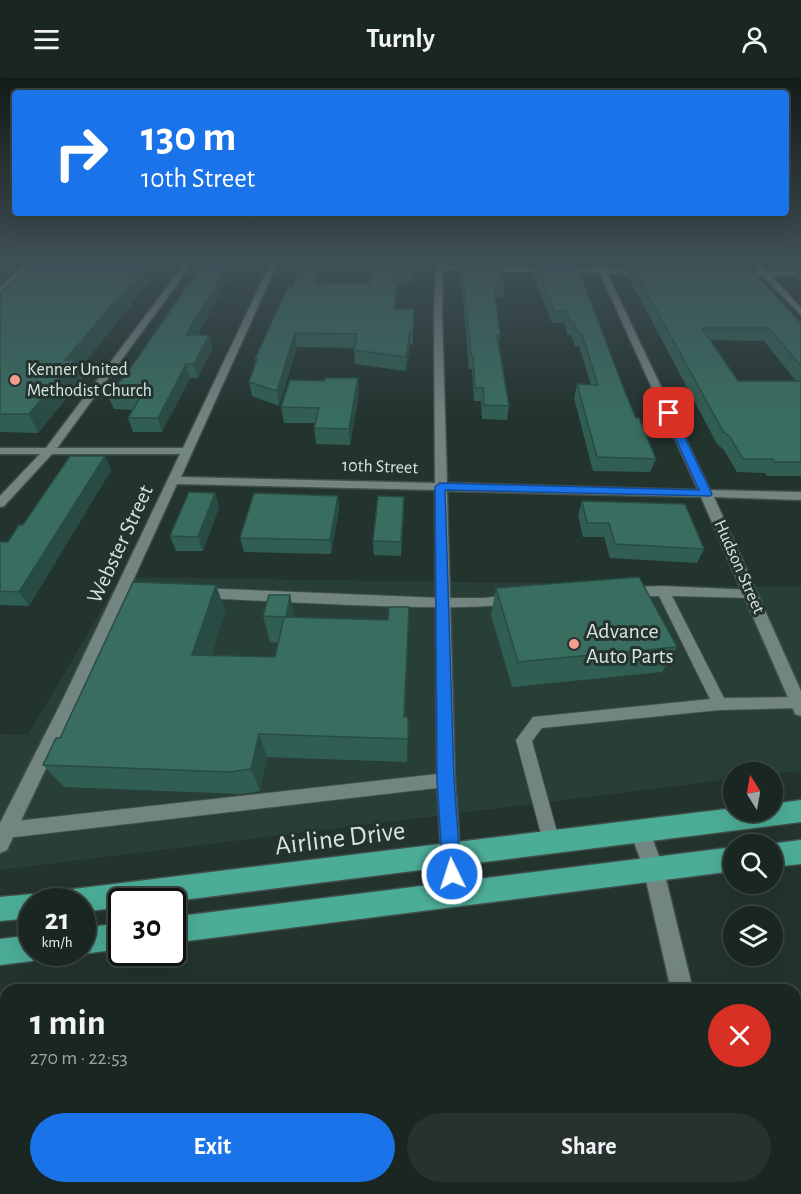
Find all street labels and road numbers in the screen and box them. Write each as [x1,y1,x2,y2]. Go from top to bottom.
street label: 10th Street [342,457,419,477]
street label: Webster Street [83,482,157,606]
street label: Hudson Street [710,517,768,617]
street label: Airline Drive [273,817,407,859]

